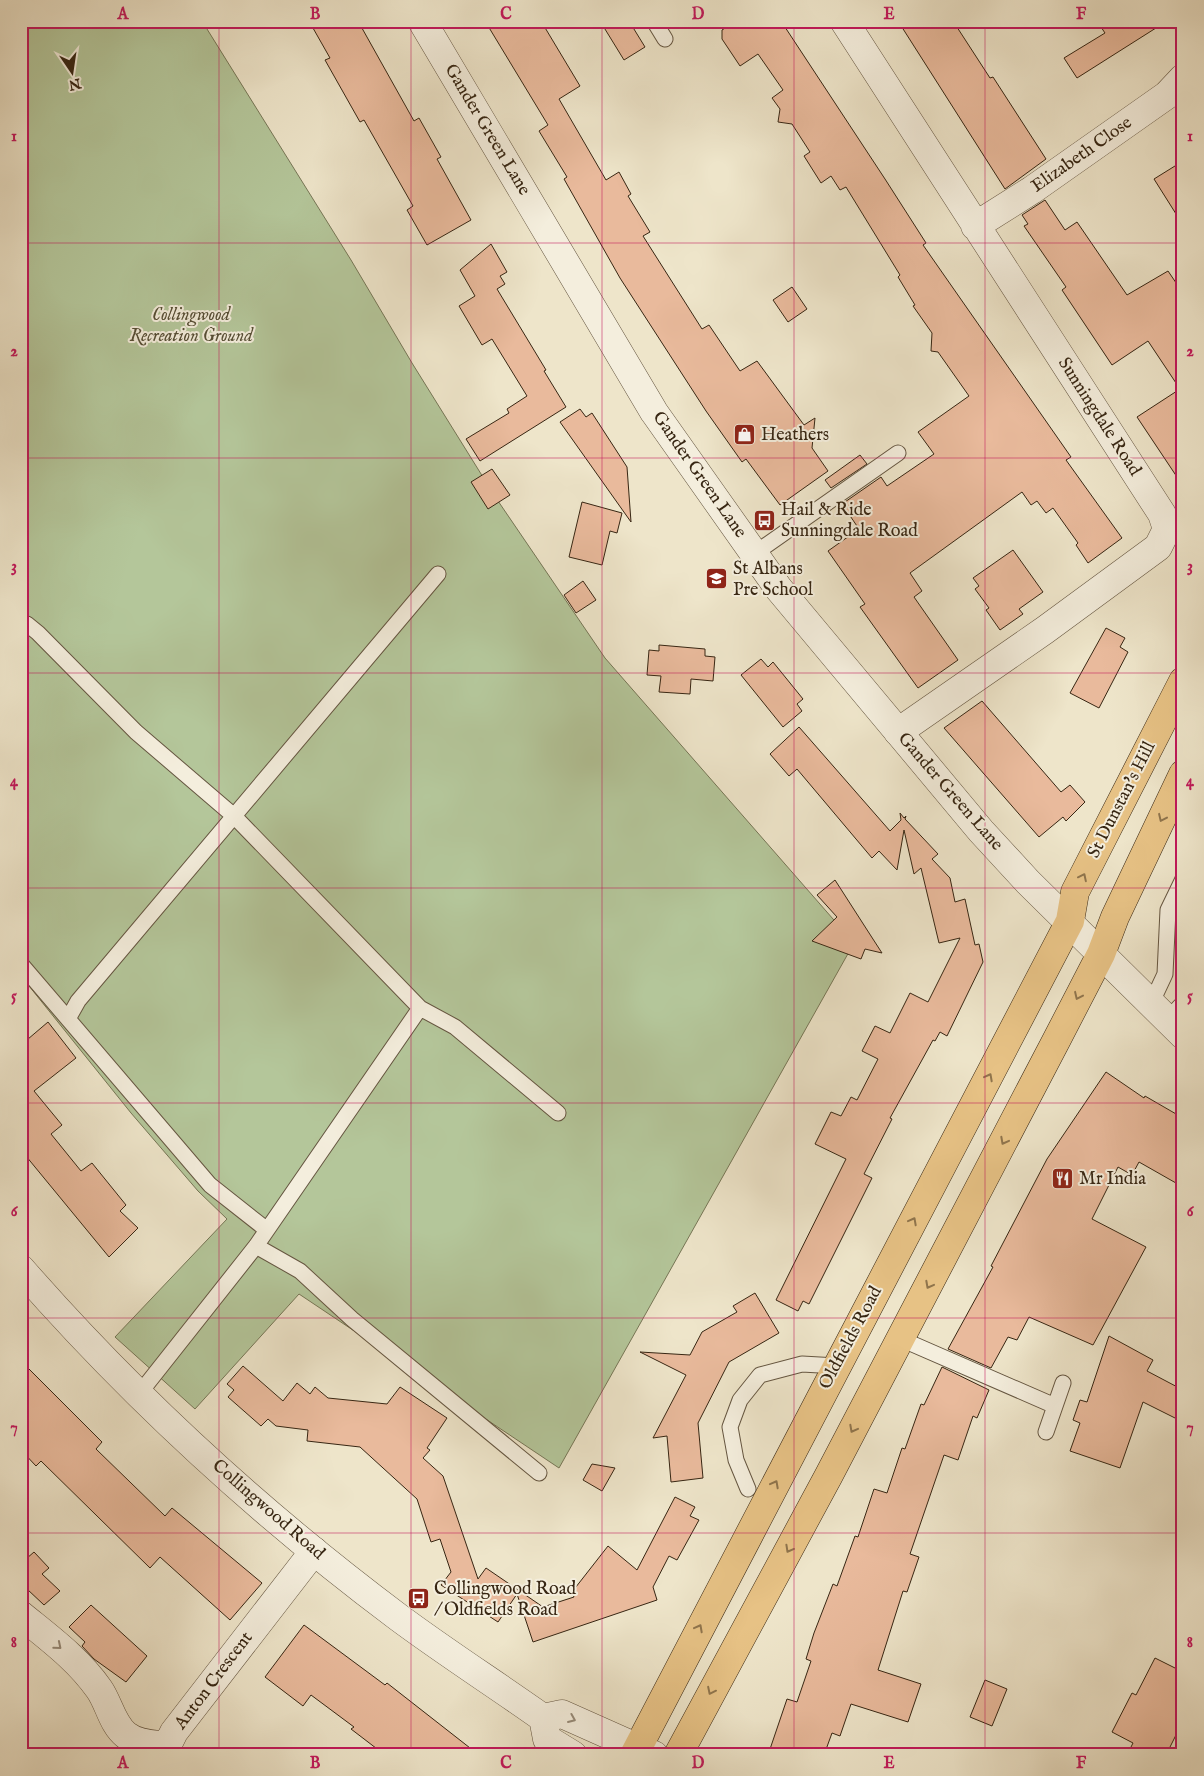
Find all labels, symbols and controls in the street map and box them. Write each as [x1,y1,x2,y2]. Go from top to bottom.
text: A [117,5,130,25]
text: B [310,5,321,25]
text: C [500,5,512,25]
text: D [692,5,705,25]
text: E [883,5,895,25]
text: F [1076,5,1087,25]
north arrow [48,48,98,98]
street label: Gander Green Lane [439,60,535,200]
text: N [67,73,84,94]
street label: Elizabeth Close [1027,112,1137,198]
text: 1 [11,127,17,147]
text: 1 [1187,127,1193,147]
park label: Collingwood Recreation Ground [129,304,254,348]
text: 2 [10,342,18,362]
text: 2 [1186,342,1194,362]
street label: Sunningdale Road [1052,353,1146,481]
street label: Gander Green Lane [647,407,751,543]
shop icon: Heathers [733,423,757,447]
place label: Heathers [761,424,829,447]
place label: Hail & Ride Sunningdale Road [781,499,918,543]
bus stop icon: Hail & Ride Sunningdale Road [753,508,777,532]
text: 3 [11,557,17,577]
text: 3 [1187,557,1193,577]
place label: St Albans Pre School [733,558,813,602]
school or university icon: St Albans Pre School [705,567,729,591]
street label: Gander Green Lane [892,728,1008,856]
street label: St Dunstan's Hill [1083,738,1161,862]
text: 4 [10,772,19,792]
text: 4 [1186,772,1195,792]
one-way arrow [1158,813,1168,822]
one-way arrow [1077,873,1087,882]
text: 5 [11,987,17,1007]
text: 5 [1187,987,1193,1007]
one-way arrow [1073,991,1084,1000]
one-way arrow [983,1074,993,1083]
one-way arrow [1000,1136,1010,1145]
restaurant icon: Mr India [1051,1167,1075,1191]
place label: Mr India [1079,1168,1146,1191]
text: 6 [11,1202,19,1222]
text: 6 [1187,1202,1195,1222]
one-way arrow [907,1217,917,1226]
one-way arrow [925,1280,935,1289]
street label: Oldfields Road [814,1282,888,1394]
text: 7 [10,1418,18,1438]
text: 7 [1186,1418,1194,1438]
one-way arrow [849,1424,859,1433]
street label: Collingwood Road [207,1455,329,1566]
one-way arrow [769,1480,779,1489]
one-way arrow [785,1543,795,1552]
place label: Collingwood Road / Oldfields Road [434,1578,577,1622]
bus stop icon: Collingwood Road / Oldfields Road [406,1587,430,1611]
one-way arrow [693,1624,703,1633]
street label: Anton Crescent [169,1627,258,1735]
text: 8 [11,1633,17,1653]
text: 8 [1187,1633,1193,1653]
one-way arrow [53,1641,62,1650]
one-way arrow [707,1686,717,1695]
one-way arrow [567,1712,576,1723]
text: A [117,1754,130,1774]
text: B [310,1754,321,1774]
text: C [500,1754,512,1774]
text: D [692,1754,705,1774]
text: E [883,1754,895,1774]
text: F [1076,1754,1087,1774]

